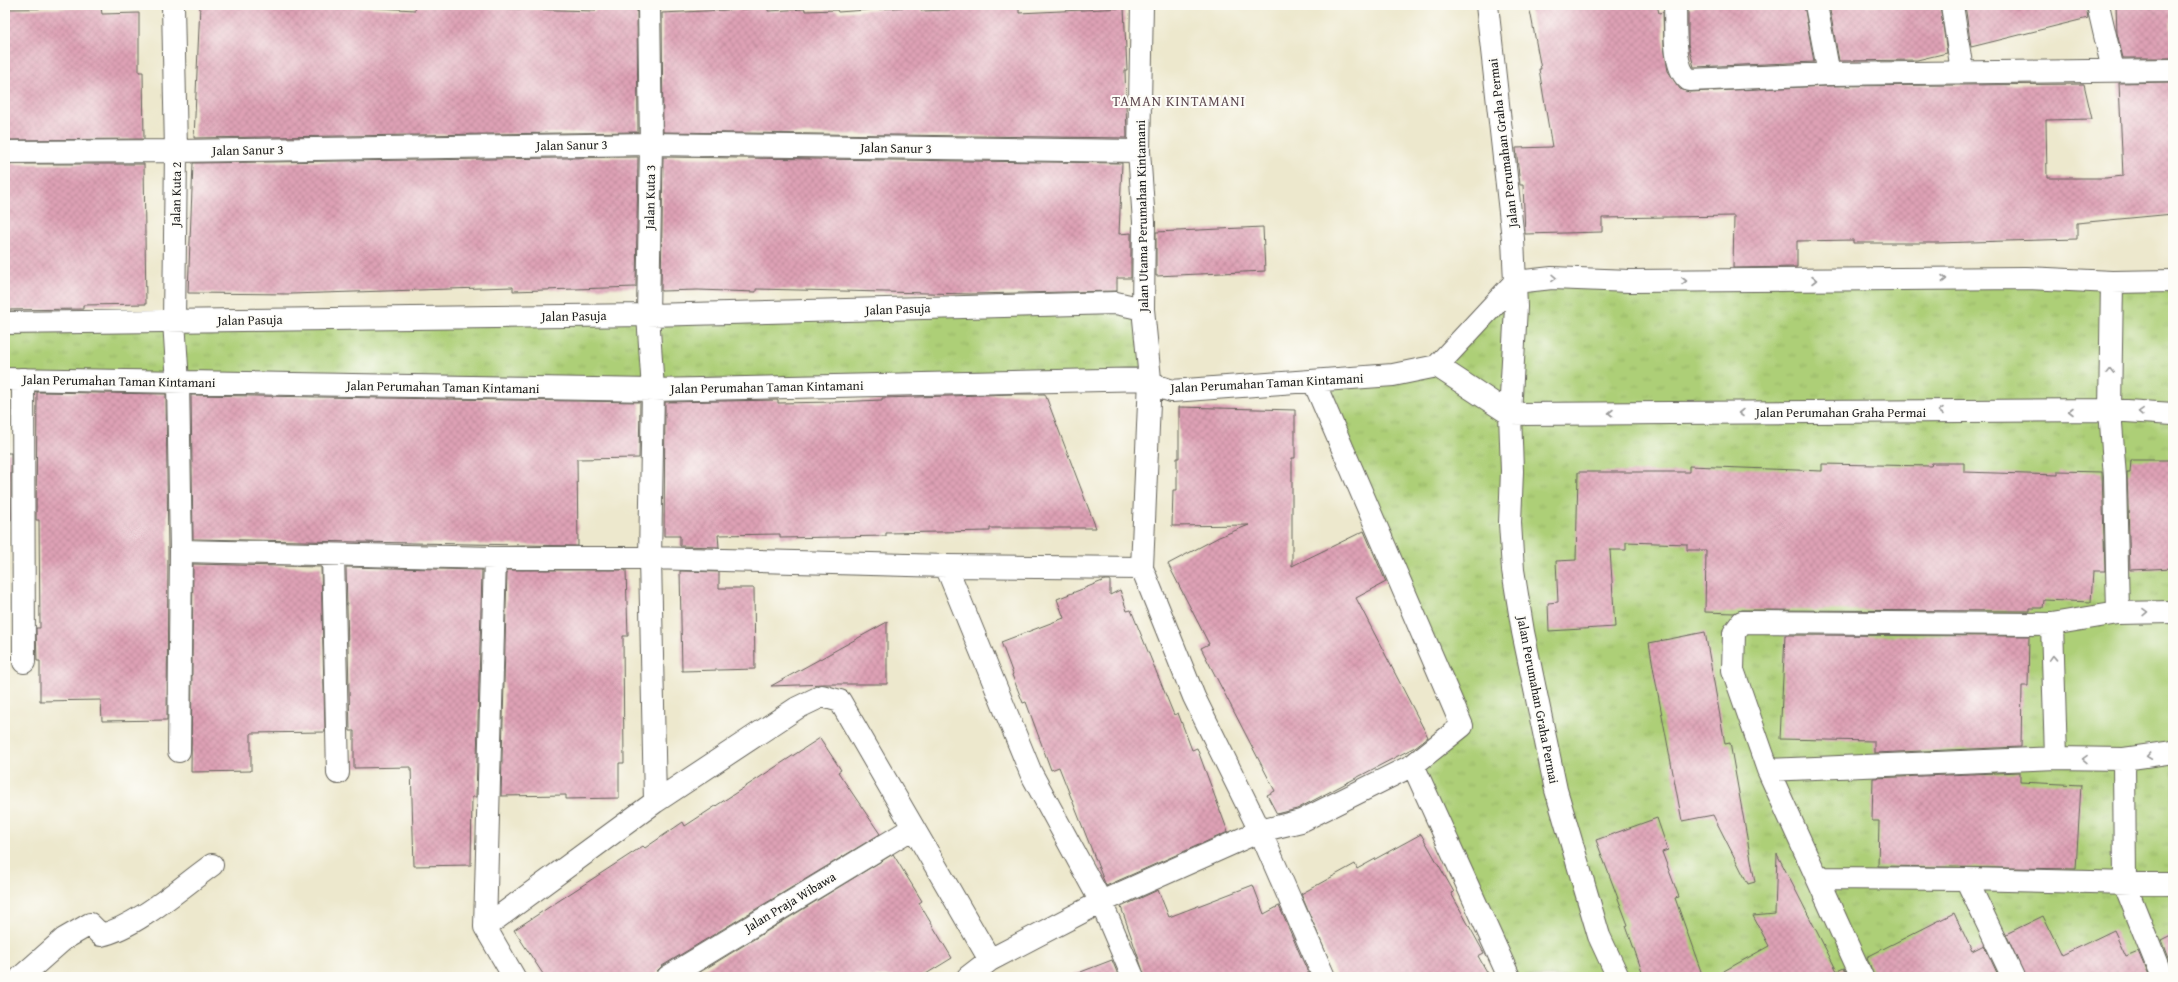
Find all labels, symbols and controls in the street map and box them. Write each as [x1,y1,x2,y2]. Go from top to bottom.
street label: Jalan Perumahan Graha Permai [1483,57,1523,231]
district label: TAMAN KINTAMANI [1112,91,1246,111]
street label: Jalan Utama Perumahan Kintamani [1131,119,1153,314]
street label: Jalan Sanur 3 [534,135,608,155]
street label: Jalan Sanur 3 [858,138,932,158]
street label: Jalan Sanur 3 [210,140,284,160]
street label: Jalan Kuta 2 [166,161,186,229]
street label: Jalan Kuta 3 [640,164,660,232]
one-way arrow [1551,274,1557,282]
one-way arrow [1941,275,1947,283]
one-way arrow [1811,276,1817,284]
one-way arrow [1681,277,1687,285]
street label: Jalan Pasuja [863,298,932,320]
street label: Jalan Pasuja [539,306,608,326]
street label: Jalan Pasuja [215,310,284,330]
street label: Jalan Perumahan Taman Kintamani [1168,368,1364,398]
one-way arrow [2106,368,2115,374]
street label: Jalan Perumahan Taman Kintamani [20,370,216,392]
street label: Jalan Perumahan Taman Kintamani [344,376,540,398]
street label: Jalan Perumahan Taman Kintamani [668,376,864,398]
street label: Jalan Perumahan Graha Permai [1754,403,1926,422]
one-way arrow [2068,406,2074,415]
one-way arrow [1938,407,1944,415]
one-way arrow [2138,408,2144,416]
one-way arrow [1608,409,1614,418]
one-way arrow [1738,409,1744,417]
one-way arrow [2142,608,2148,617]
street label: Jalan Perumahan Graha Permai [1512,613,1564,786]
one-way arrow [2048,655,2057,661]
one-way arrow [2146,751,2152,760]
one-way arrow [2082,755,2088,763]
street label: Jalan Praja Wibawa [739,867,840,938]

